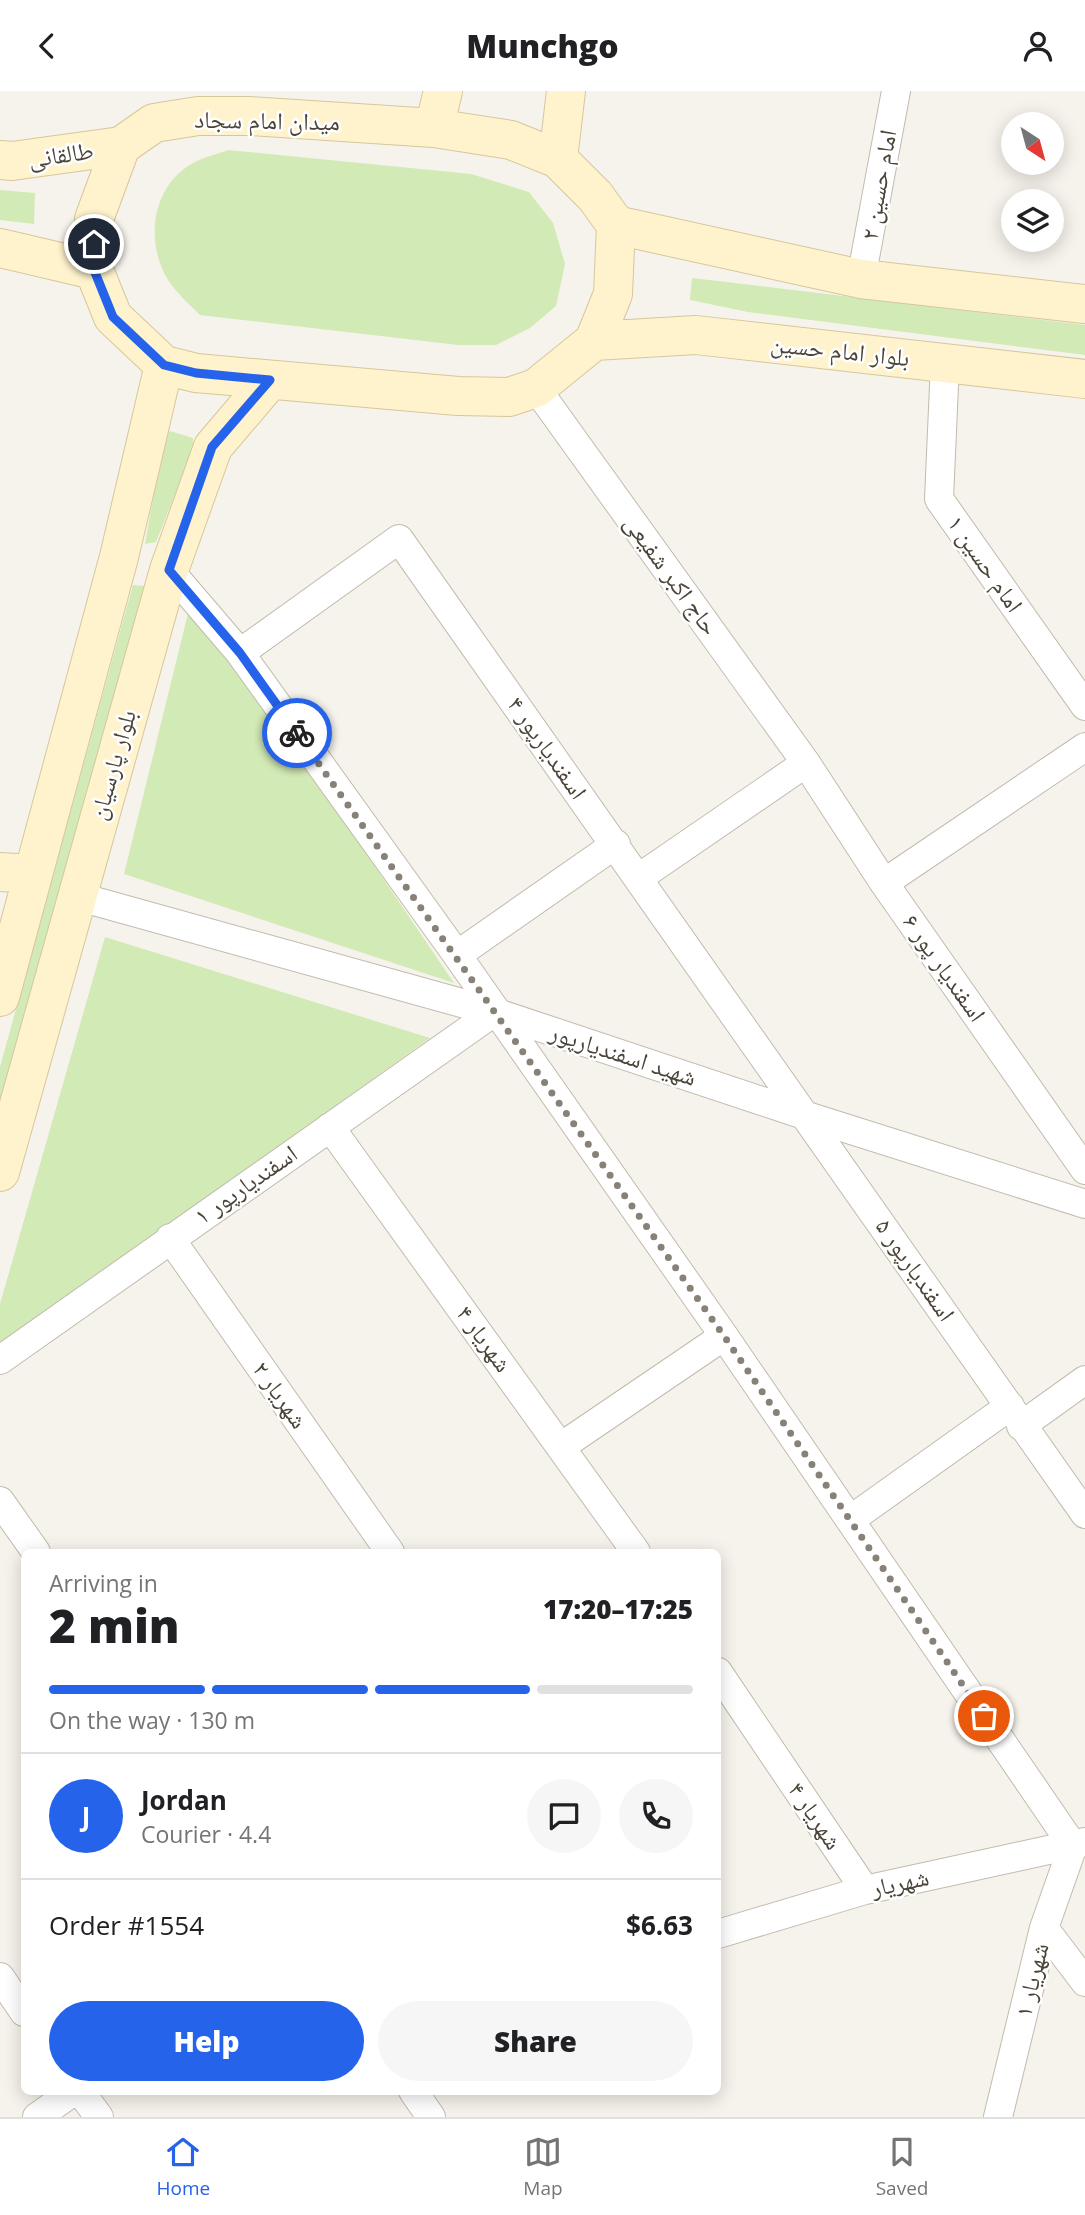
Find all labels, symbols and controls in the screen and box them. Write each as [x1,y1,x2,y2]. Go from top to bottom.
text: Munchgo [466,24,619,67]
icon: back [28,27,66,65]
icon: person [1019,27,1057,65]
street label: میدان امام سجاد [194,102,340,138]
north arrow [1001,112,1064,175]
map controls [1001,112,1064,252]
street label: امام حسین ۲ [852,127,904,243]
street label: طالقانی [26,133,95,174]
button: layers [1001,189,1064,252]
pin [64,214,124,274]
icon: home [75,225,113,263]
street label: بلوار امام حسین [769,326,911,374]
street label: حاج اکبر شفیعی [617,507,727,641]
street label: امام حسین ۱ [940,508,1032,619]
street label: اسفندیارپور ۴ [501,689,596,805]
courier [262,698,332,768]
street label: بلوار پارسیان [80,706,143,823]
icon: bike [278,714,316,752]
street label: اسفندیار پور ۶ [896,907,995,1028]
street label: شهید اسفندیارپور [545,1014,701,1093]
street label: اسفندیارپور ۱ [187,1136,303,1231]
street label: اسفندیارپور ۵ [869,1211,964,1327]
street label: شهریار ۴ [450,1298,521,1378]
street label: شهریار ۲ [246,1354,316,1434]
text: Arriving in [49,1567,158,1599]
text: 17:20–17:25 [543,1591,693,1627]
text: 2 min [49,1594,180,1656]
pin [954,1686,1014,1746]
icon: bag [965,1697,1003,1735]
text: On the way · 130 m [49,1704,255,1736]
street label: شهریار ۴ [782,1775,851,1856]
button: chat [527,1779,601,1853]
button: phone [619,1779,693,1853]
text: Jordan [141,1782,227,1818]
text: J [82,1798,90,1834]
text: Courier · 4.4 [141,1818,271,1850]
street label: شهریار [867,1859,932,1904]
text: Order #1554 [49,1907,204,1943]
text: $6.63 [626,1907,693,1943]
street label: شهریار ۱ [1005,1939,1056,2020]
button: Help [49,2001,364,2081]
button: Share [378,2001,693,2081]
tab: Home [157,2133,210,2201]
tab: Map [523,2133,563,2201]
tab: Saved [876,2133,928,2201]

